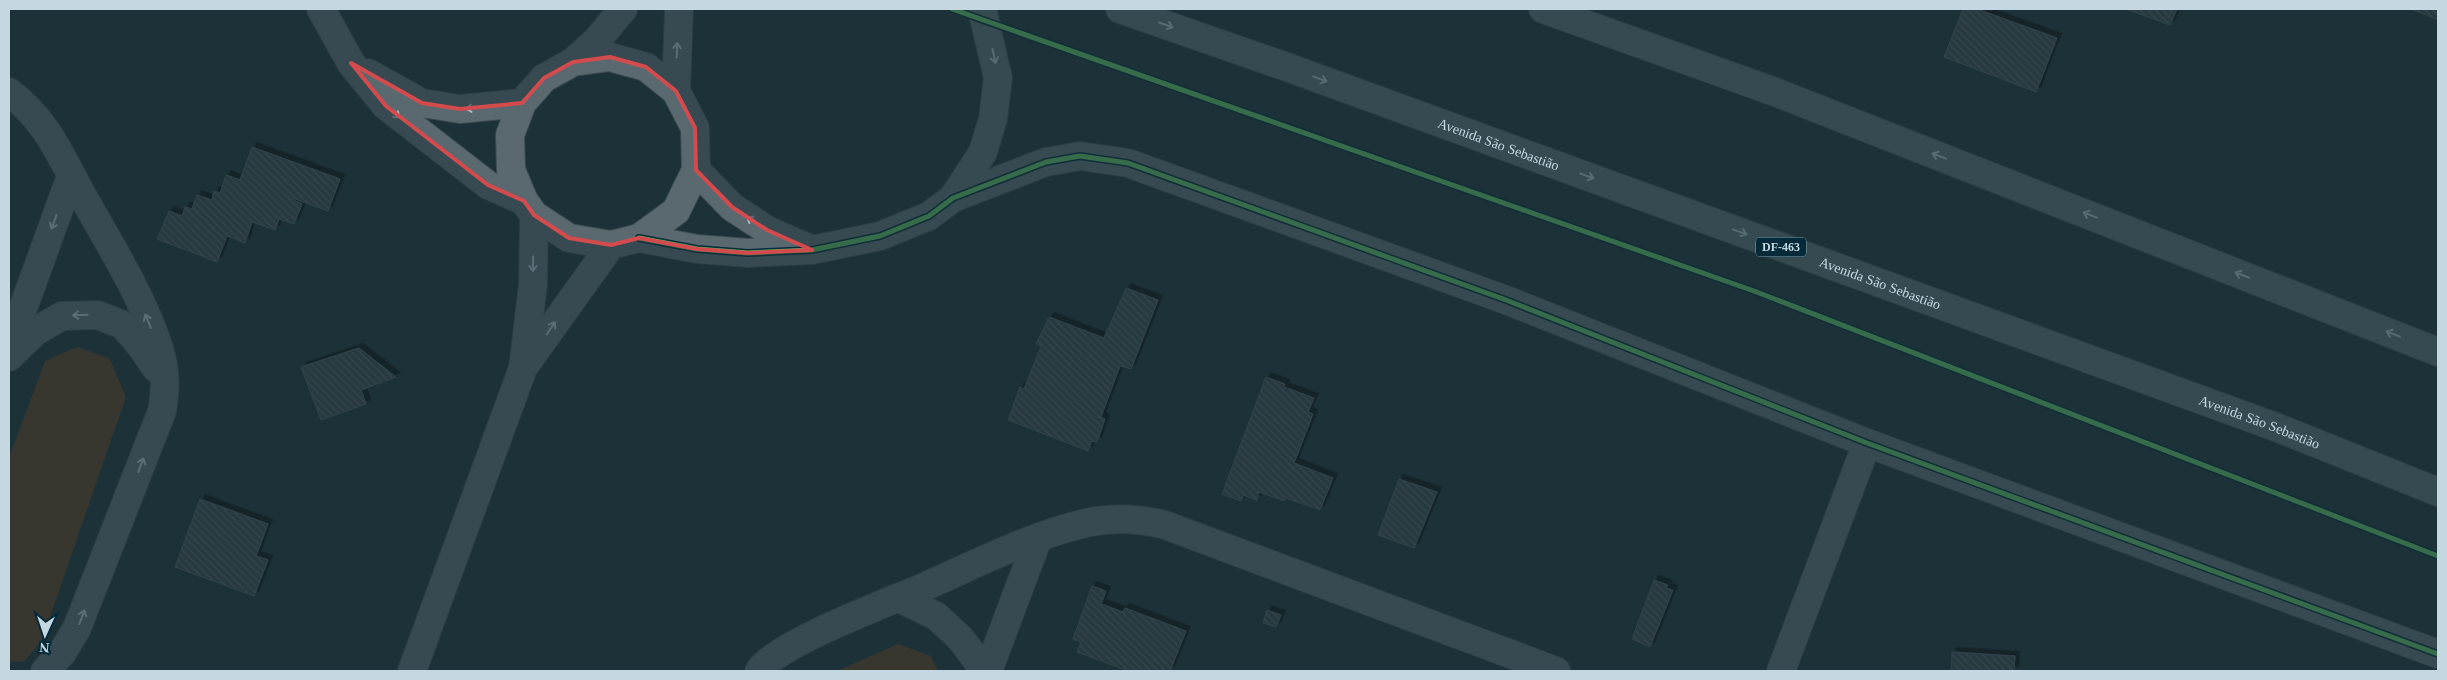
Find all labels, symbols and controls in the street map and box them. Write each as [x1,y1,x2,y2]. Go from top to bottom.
one-way arrow [1158,21,1174,30]
one-way arrow [672,42,682,58]
one-way arrow [990,48,999,64]
one-way arrow [1311,75,1327,84]
one-way arrow [466,103,482,113]
one-way arrow [387,108,400,119]
street label: Avenida São Sebastião [1436,116,1561,174]
one-way arrow [1932,151,1947,160]
one-way arrow [1579,172,1595,181]
one-way arrow [2083,210,2098,220]
one-way arrow [49,213,58,229]
one-way arrow [746,216,760,226]
one-way arrow [1732,228,1747,237]
road number: DF-463 [1756,238,1806,256]
street label: Avenida São Sebastião [1817,254,1943,312]
one-way arrow [529,256,538,272]
one-way arrow [2234,269,2249,278]
one-way arrow [72,311,88,320]
one-way arrow [143,314,152,329]
one-way arrow [546,321,556,335]
one-way arrow [2386,329,2401,338]
street label: Avenida São Sebastião [2197,393,2322,452]
one-way arrow [137,458,146,474]
north arrow [20,610,70,660]
one-way arrow [78,610,87,625]
text: N [39,640,50,655]

